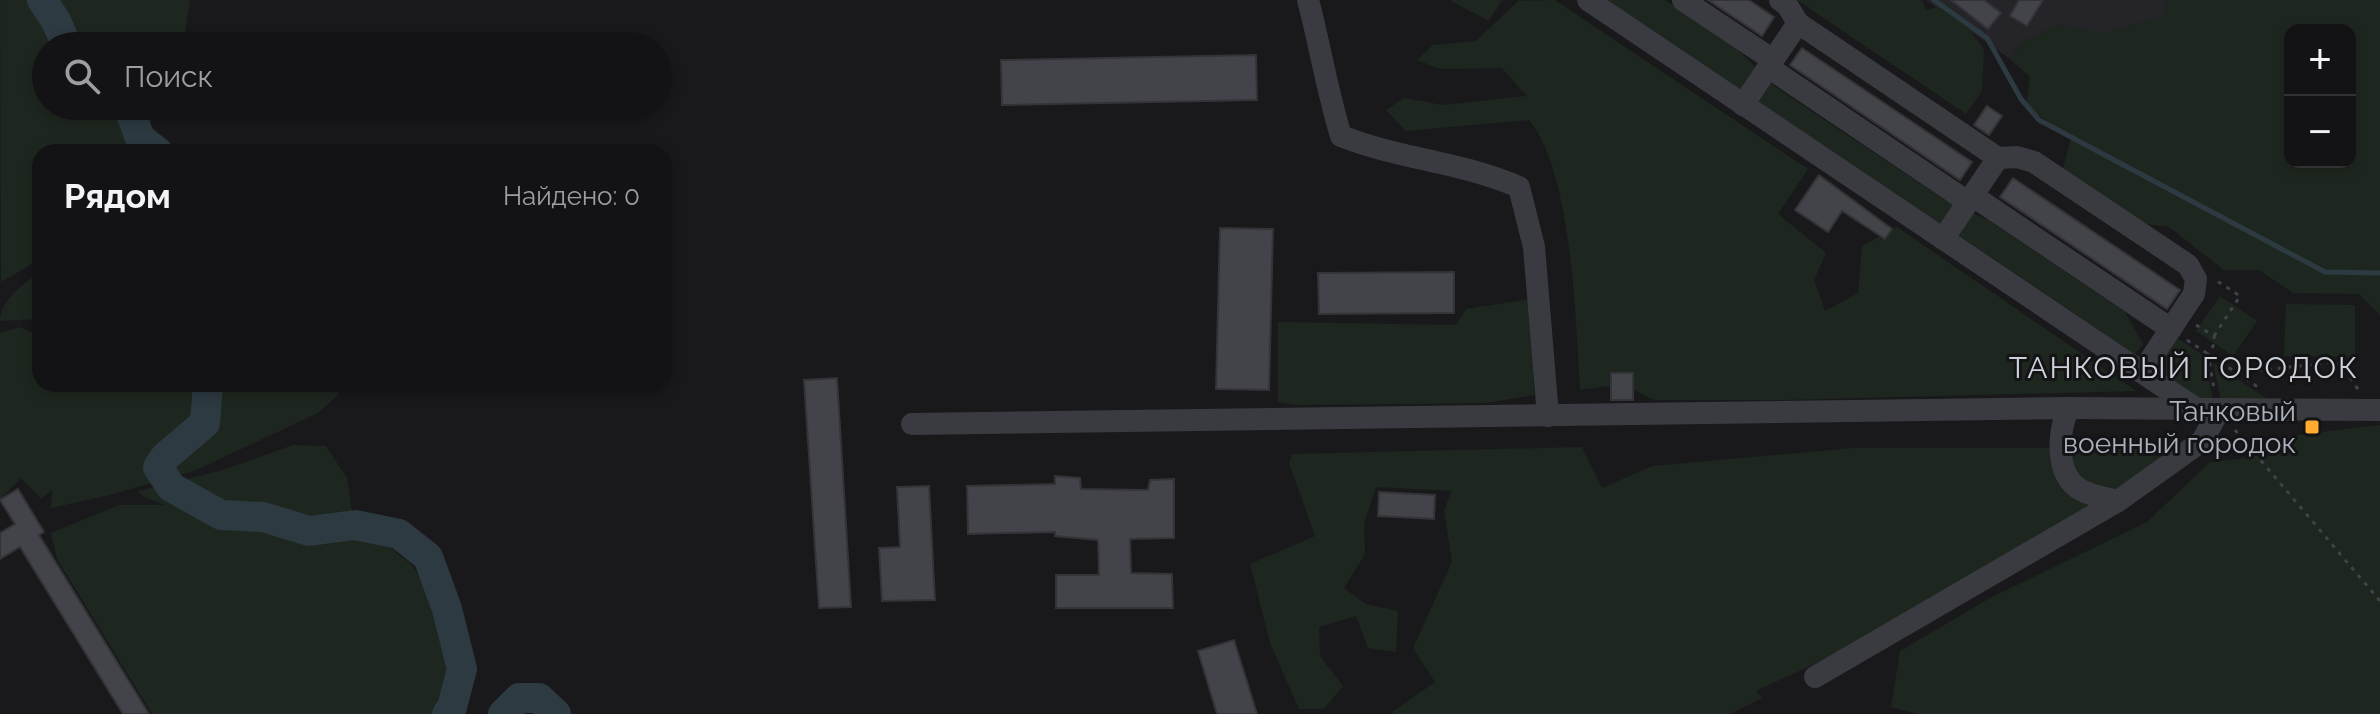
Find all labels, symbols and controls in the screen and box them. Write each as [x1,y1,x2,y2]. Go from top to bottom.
map controls [2284,24,2356,168]
button: + [2284,24,2356,96]
search box [32,32,672,120]
icon: search [60,54,104,98]
text: Поиск [124,59,213,94]
button: − [2284,96,2356,168]
text: Рядом [64,176,171,216]
text: Найдено: 0 [503,181,640,211]
district label: ТАНКОВЫЙ ГОРОДОК [2009,350,2359,385]
place label: Танковый военный городок [2063,395,2296,460]
marker: Танковый военный городок [2303,418,2321,436]

